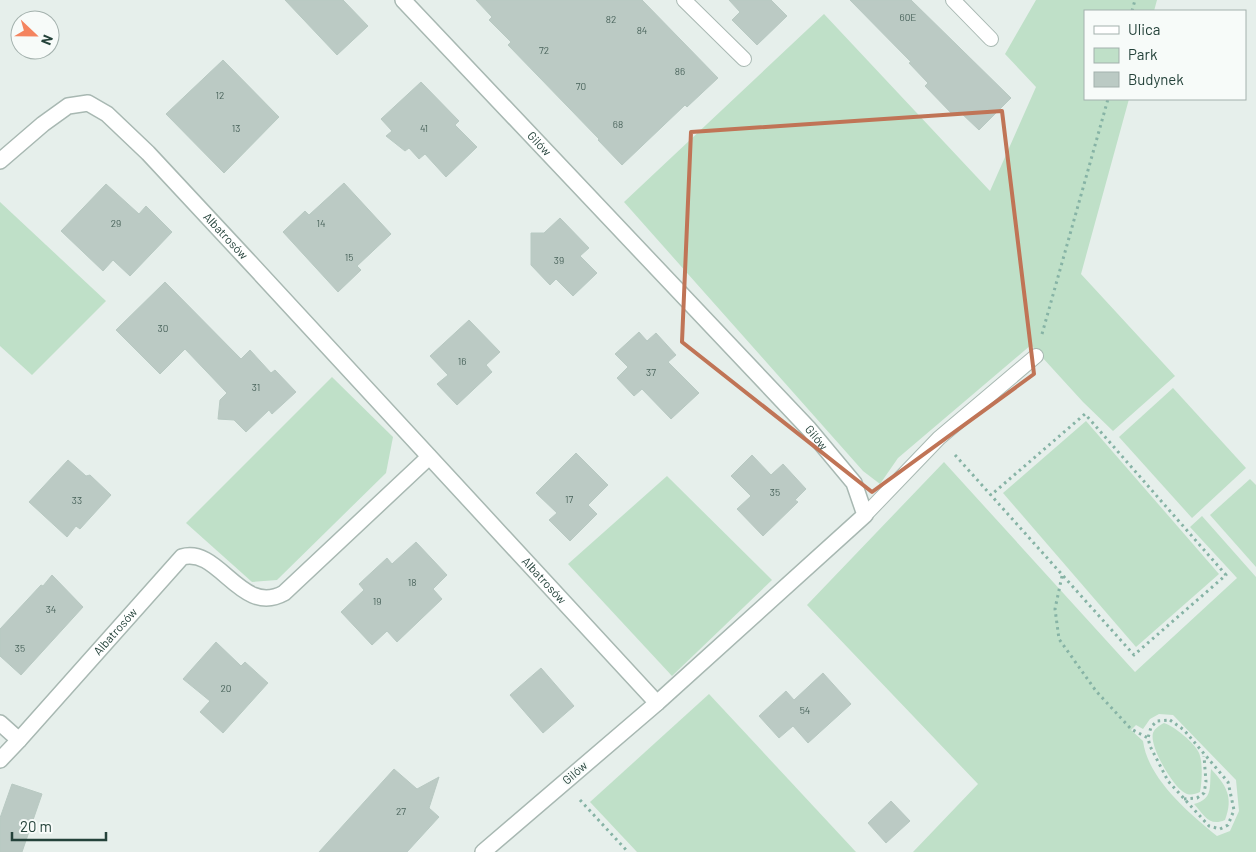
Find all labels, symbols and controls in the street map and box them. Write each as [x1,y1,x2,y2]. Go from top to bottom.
north arrow [10,10,60,60]
legend [1084,10,1246,100]
house number: 60E [900,11,916,23]
house number: 82 [606,13,616,25]
text: Ulica [1128,20,1160,38]
house number: 84 [637,24,647,36]
text: N [38,33,57,48]
house number: 72 [539,44,549,56]
text: Park [1128,45,1158,63]
house number: 86 [675,65,685,77]
text: Budynek [1128,70,1184,88]
house number: 70 [576,80,586,92]
house number: 12 [216,89,224,101]
house number: 68 [613,118,623,130]
house number: 13 [232,122,240,134]
house number: 41 [420,122,428,134]
street label: Gilów [525,128,555,158]
street label: Albatrosów [201,209,252,262]
house number: 29 [111,217,121,229]
house number: 14 [316,217,326,229]
house number: 15 [345,251,353,263]
house number: 39 [554,254,564,266]
house number: 30 [158,322,168,334]
house number: 16 [458,355,466,367]
house number: 37 [646,366,656,378]
house number: 31 [252,381,260,393]
street label: Gilów [803,422,832,453]
house number: 35 [770,486,780,498]
house number: 17 [565,493,573,505]
house number: 33 [72,494,82,506]
street label: Albatrosów [520,554,570,606]
house number: 18 [408,576,416,588]
house number: 19 [373,595,381,607]
house number: 34 [46,603,56,615]
street label: Albatrosów [90,604,140,658]
house number: 35 [15,642,25,654]
house number: 20 [220,682,232,694]
house number: 54 [800,704,810,716]
street label: Gilów [559,758,590,787]
house number: 27 [396,805,406,817]
scale bar [12,810,106,842]
text: 20 m [20,817,52,835]

